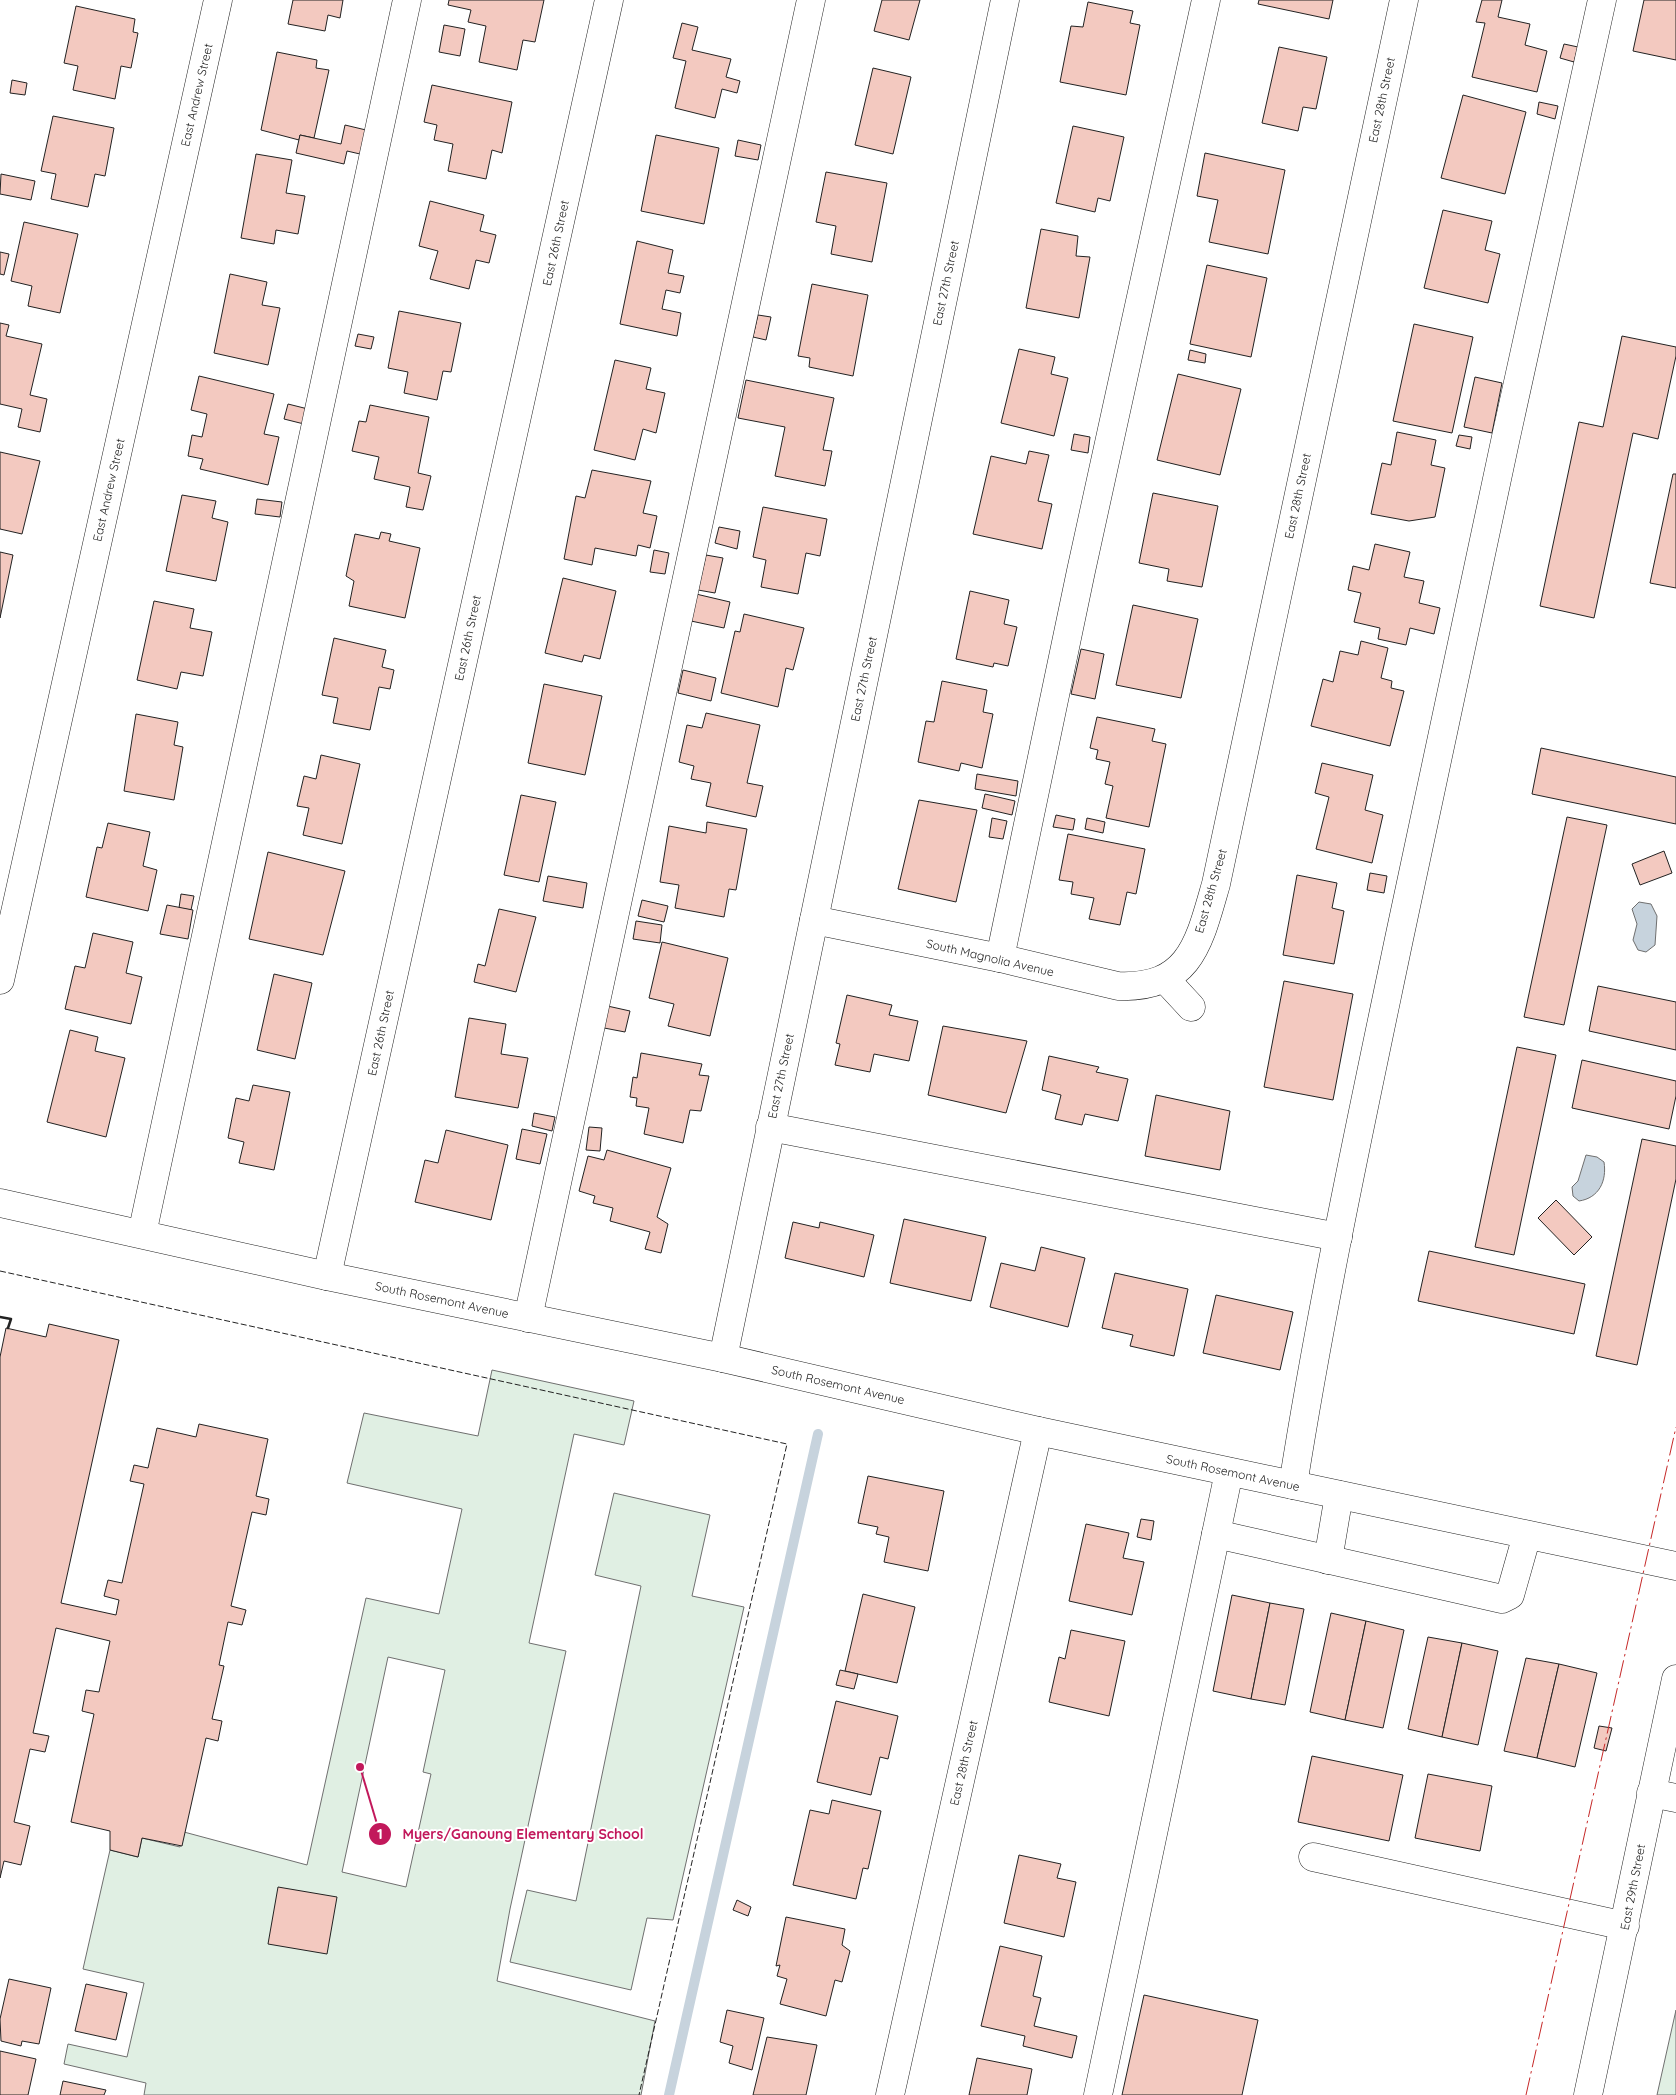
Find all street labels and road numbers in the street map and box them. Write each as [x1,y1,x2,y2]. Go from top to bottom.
street label: East Andrew Street [177,42,216,148]
street label: East 28th Street [1365,56,1398,144]
street label: East 26th Street [539,199,572,287]
street label: East 27th Street [929,239,962,327]
street label: East Andrew Street [89,437,128,543]
street label: East 28th Street [1281,452,1314,540]
street label: East 26th Street [451,594,484,682]
street label: East 27th Street [847,635,880,723]
street label: East 28th Street [1191,847,1230,935]
street label: South Magnolia Avenue [925,935,1056,980]
street label: East 26th Street [364,989,397,1077]
street label: East 27th Street [764,1032,797,1120]
street label: South Rosemont Avenue [374,1278,510,1321]
street label: South Rosemont Avenue [770,1362,906,1407]
street label: South Rosemont Avenue [1165,1451,1301,1494]
street label: East 28th Street [946,1719,981,1807]
street label: East 29th Street [1617,1843,1648,1931]

